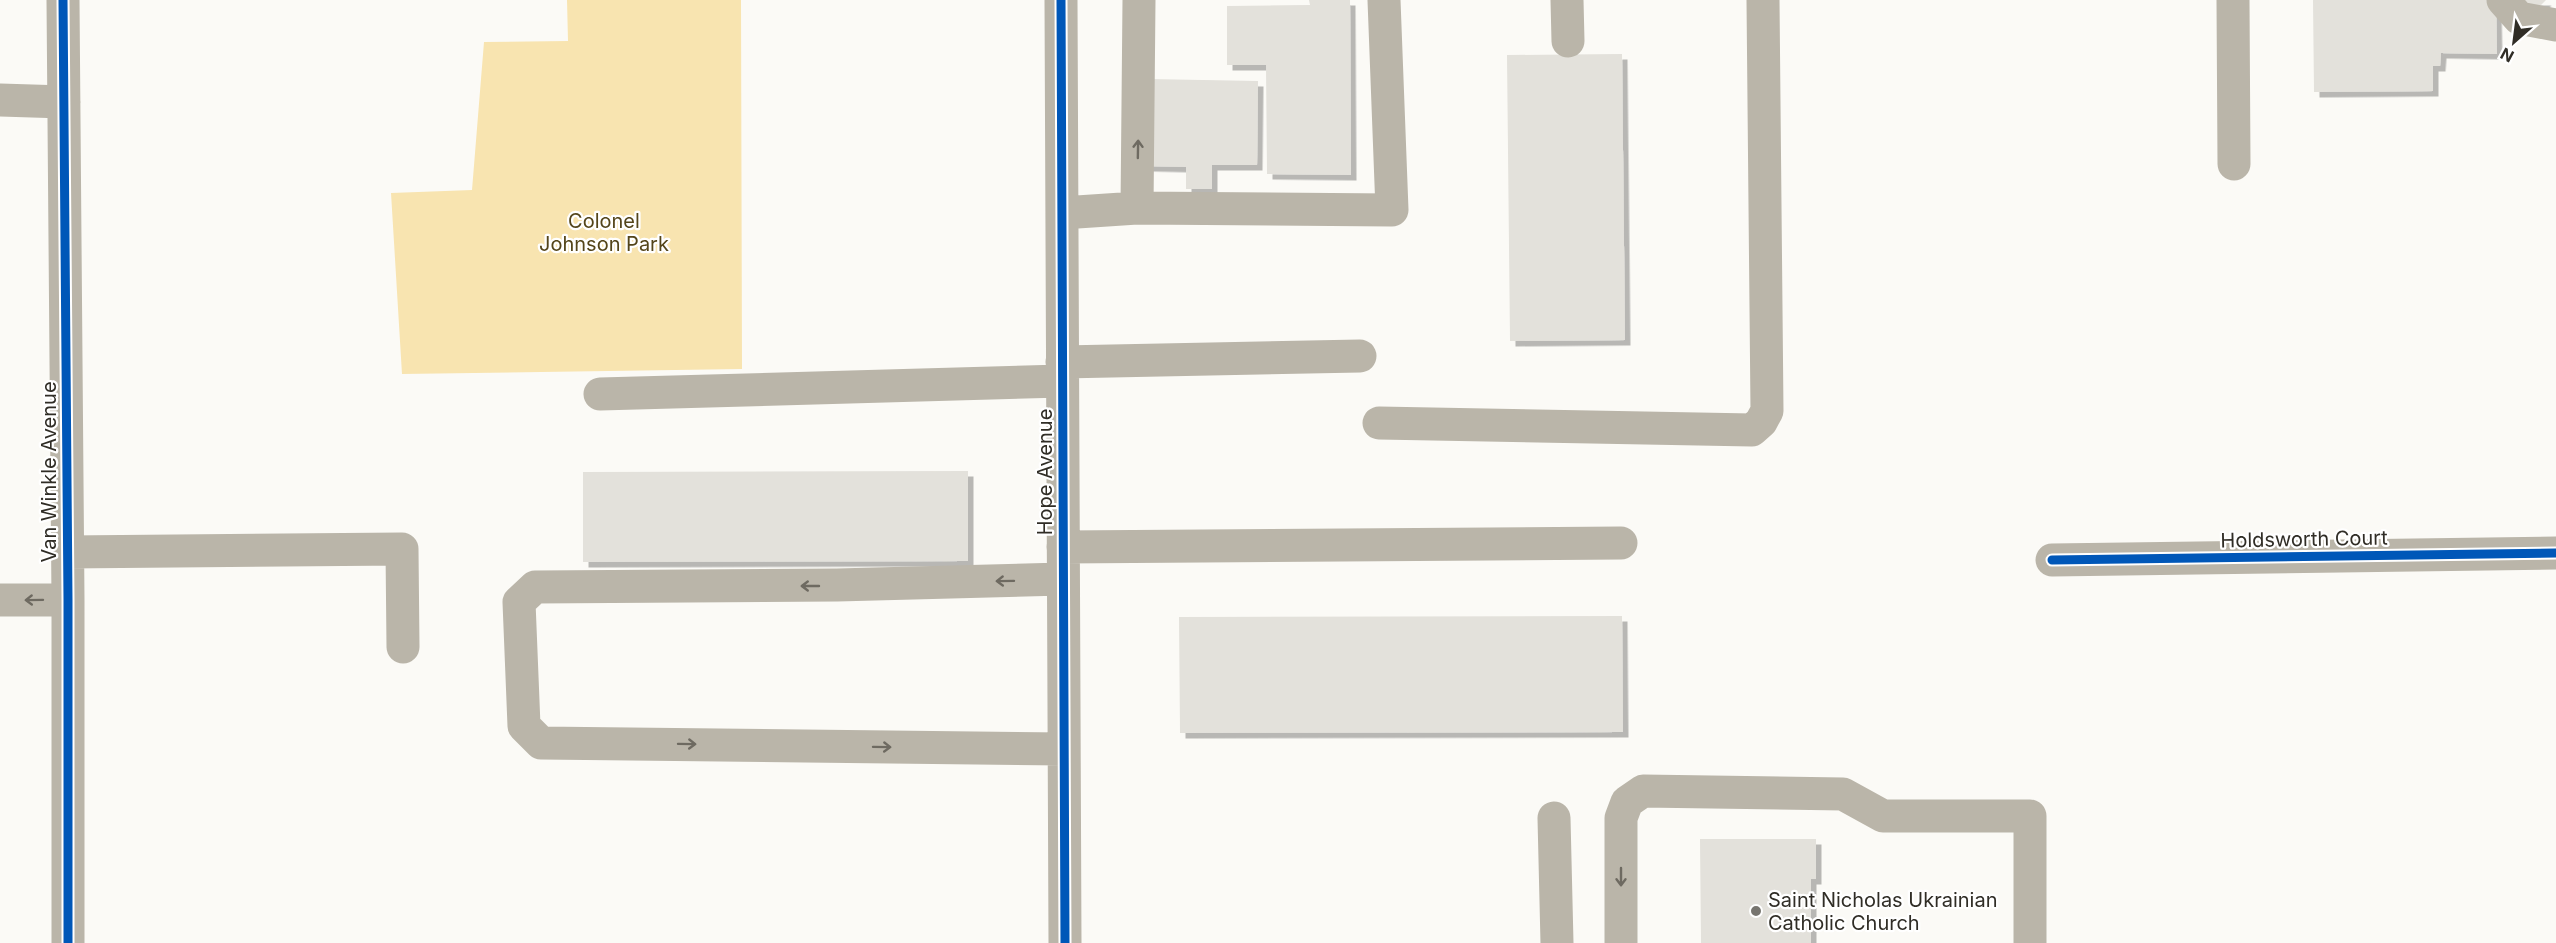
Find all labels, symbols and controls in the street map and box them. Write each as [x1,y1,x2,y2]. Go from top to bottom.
north arrow [2484,12,2544,72]
text: N [2497,44,2517,67]
one-way arrow [1132,140,1144,160]
park label: Colonel Johnson Park [539,209,669,256]
street label: Van Winkle Avenue [37,381,61,563]
street label: Hope Avenue [1033,409,1057,535]
street label: Holdsworth Court [2220,526,2388,552]
one-way arrow [996,576,1016,587]
one-way arrow [801,580,821,592]
one-way arrow [24,594,44,606]
one-way arrow [677,739,697,750]
one-way arrow [872,741,892,753]
one-way arrow [1615,866,1627,886]
place label: Saint Nicholas Ukrainian Catholic Church [1768,888,1997,935]
marker: Saint Nicholas Ukrainian Catholic Church [1749,904,1763,918]

